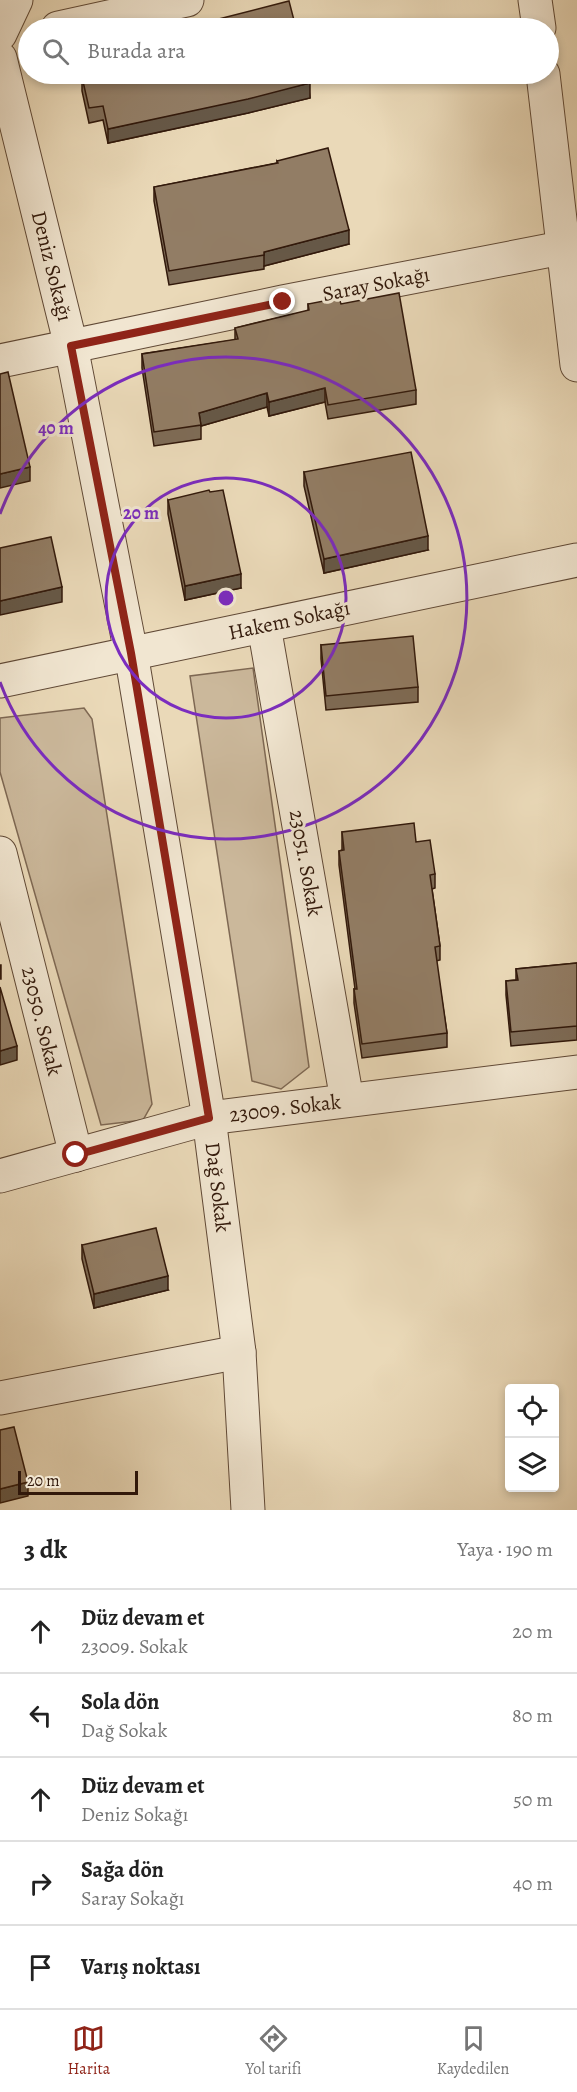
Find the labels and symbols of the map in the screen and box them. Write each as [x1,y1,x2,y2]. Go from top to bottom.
street label: Deniz Sokağı [25,208,79,324]
street label: Saray Sokağı [320,260,432,308]
route end [269,288,295,314]
text: 40 m [38,416,74,440]
text: 20 m [123,501,159,525]
centre of rings [216,588,236,608]
street label: Hakem Sokağı [226,593,352,647]
street label: 23051. Sokak [283,808,329,919]
street label: 23050. Sokak [15,963,69,1079]
street label: 23009. Sokak [228,1087,343,1129]
street label: Dağ Sokak [199,1140,237,1234]
route start [62,1141,88,1167]
scale bar [18,1468,138,1496]

